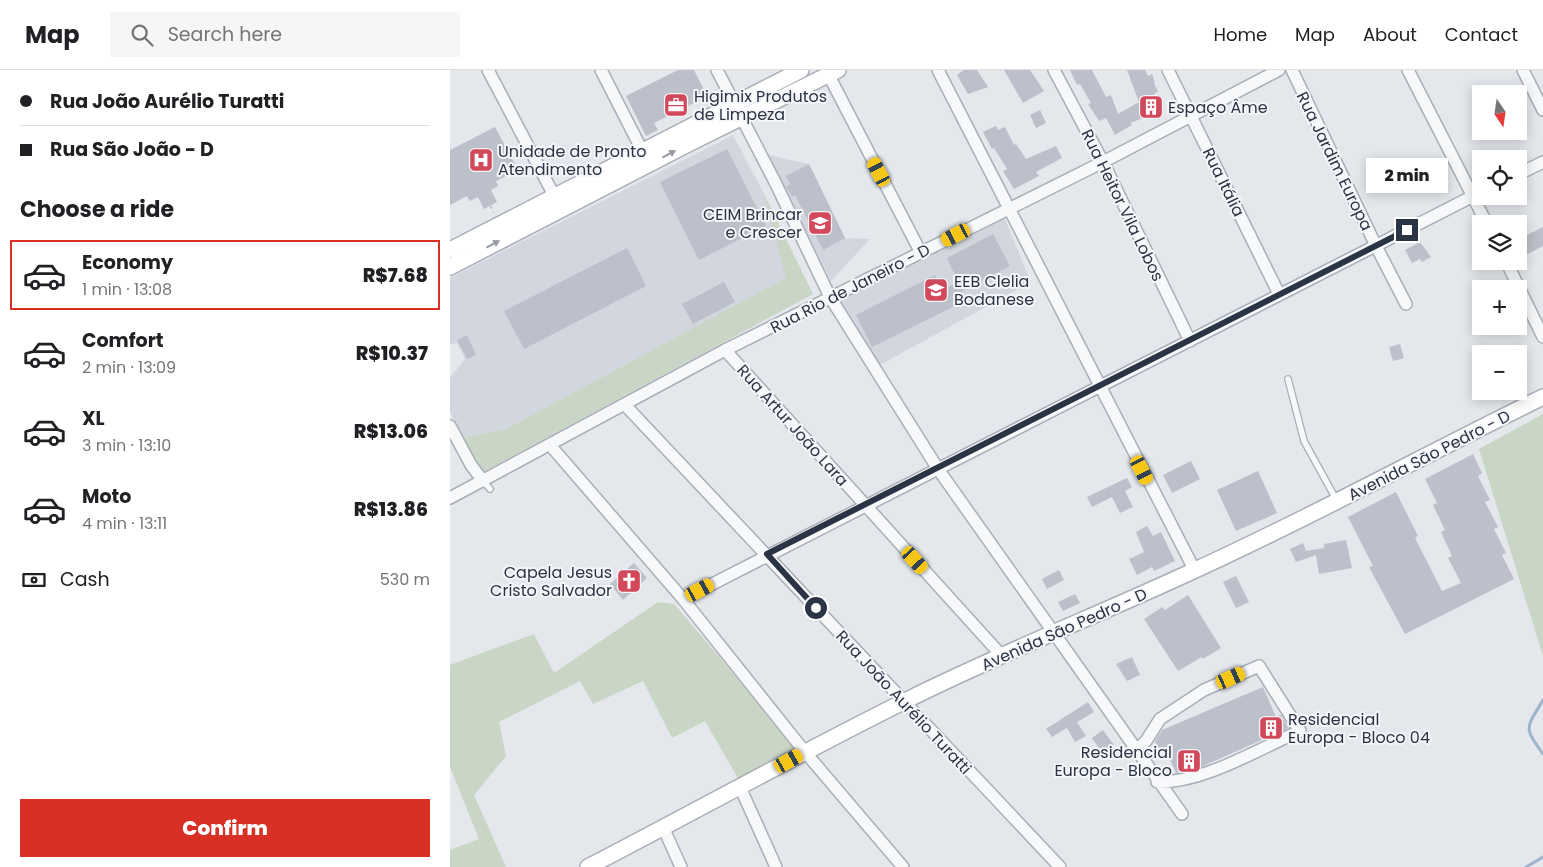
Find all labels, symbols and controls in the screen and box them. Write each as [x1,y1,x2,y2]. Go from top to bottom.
search box [110,12,460,57]
text: Map [25,18,80,51]
icon: search [128,21,156,49]
text: Search here [168,21,282,48]
text: Home [1213,22,1267,47]
text: Map [1295,22,1335,47]
text: About [1363,22,1417,47]
text: Contact [1445,22,1518,47]
place label: Higimix Produtos de Limpeza [694,85,827,126]
north arrow [1472,85,1528,140]
map controls [1472,85,1527,400]
text: Rua João Aurélio Turatti [50,88,284,115]
street label: Rua Jardim Europa [1291,88,1378,235]
office icon: Higimix Produtos de Limpeza [663,92,689,118]
building icon: Espaço Âme [1138,94,1164,120]
place label: Espaço Âme [1168,96,1268,119]
street label: Rua Heitor Vila Lobos [1076,125,1169,285]
text: Rua São João - D [50,136,214,163]
place label: Unidade de Pronto Atendimento [498,140,646,181]
street label: Rua Itália [1197,144,1250,221]
hospital icon: Unidade de Pronto Atendimento [468,147,494,173]
one-way arrow [662,150,676,158]
button: locate [1472,150,1527,205]
car [865,155,892,189]
callout: 2 min [1366,158,1448,192]
text: 2 min [1384,164,1430,187]
text: Choose a ride [20,194,174,225]
place label: CEIM Brincar e Crescer [703,203,802,244]
school or university icon: CEIM Brincar e Crescer [807,210,833,236]
button: layers [1472,215,1527,270]
route end [1396,219,1418,241]
car [939,222,972,248]
street label: Rua Rio de Janeiro - D [766,238,934,339]
one-way arrow [486,240,500,248]
text: Economy [82,249,173,276]
icon: car [22,253,67,298]
text: R$7.68 [363,262,428,289]
place label: EEB Clelia Bodanese [954,270,1034,311]
school or university icon: EEB Clelia Bodanese [923,277,949,303]
text: 1 min · 13:08 [82,278,172,301]
button: + [1472,280,1527,335]
text: Comfort [82,327,164,354]
icon: car [22,331,67,376]
text: R$10.37 [356,340,428,367]
button: − [1472,345,1527,400]
text: 2 min · 13:09 [82,356,176,379]
street label: Rua Artur João Lara [732,359,854,491]
street label: Avenida São Pedro - D [1344,404,1514,506]
text: XL [82,405,105,432]
icon: car [22,409,67,454]
text: R$13.06 [354,418,428,445]
text: 3 min · 13:10 [82,434,171,457]
car [1128,453,1155,487]
text: Moto [82,483,131,510]
icon: car [22,487,67,532]
text: R$13.86 [354,496,428,523]
text: 4 min · 13:11 [82,512,167,535]
car [899,544,930,576]
place label: Capela Jesus Cristo Salvador [490,561,612,602]
icon: cash [20,566,48,594]
text: Cash [60,566,110,593]
text: 530 m [380,568,430,591]
church icon: Capela Jesus Cristo Salvador [616,568,642,594]
car [683,576,716,604]
street label: Avenida São Pedro - D [978,582,1151,676]
route start [805,597,827,619]
street label: Rua João Aurélio Turatti [831,625,977,780]
car [1214,665,1247,691]
place label: Residencial Europa - Bloco 04 [1288,708,1430,749]
building icon: Residencial Europa - Bloco 04 [1258,715,1284,741]
place label: Residencial Europa - Bloco [1054,741,1172,782]
car [772,747,805,775]
building icon: Residencial Europa - Bloco [1176,748,1202,774]
button: Confirm [20,799,430,857]

